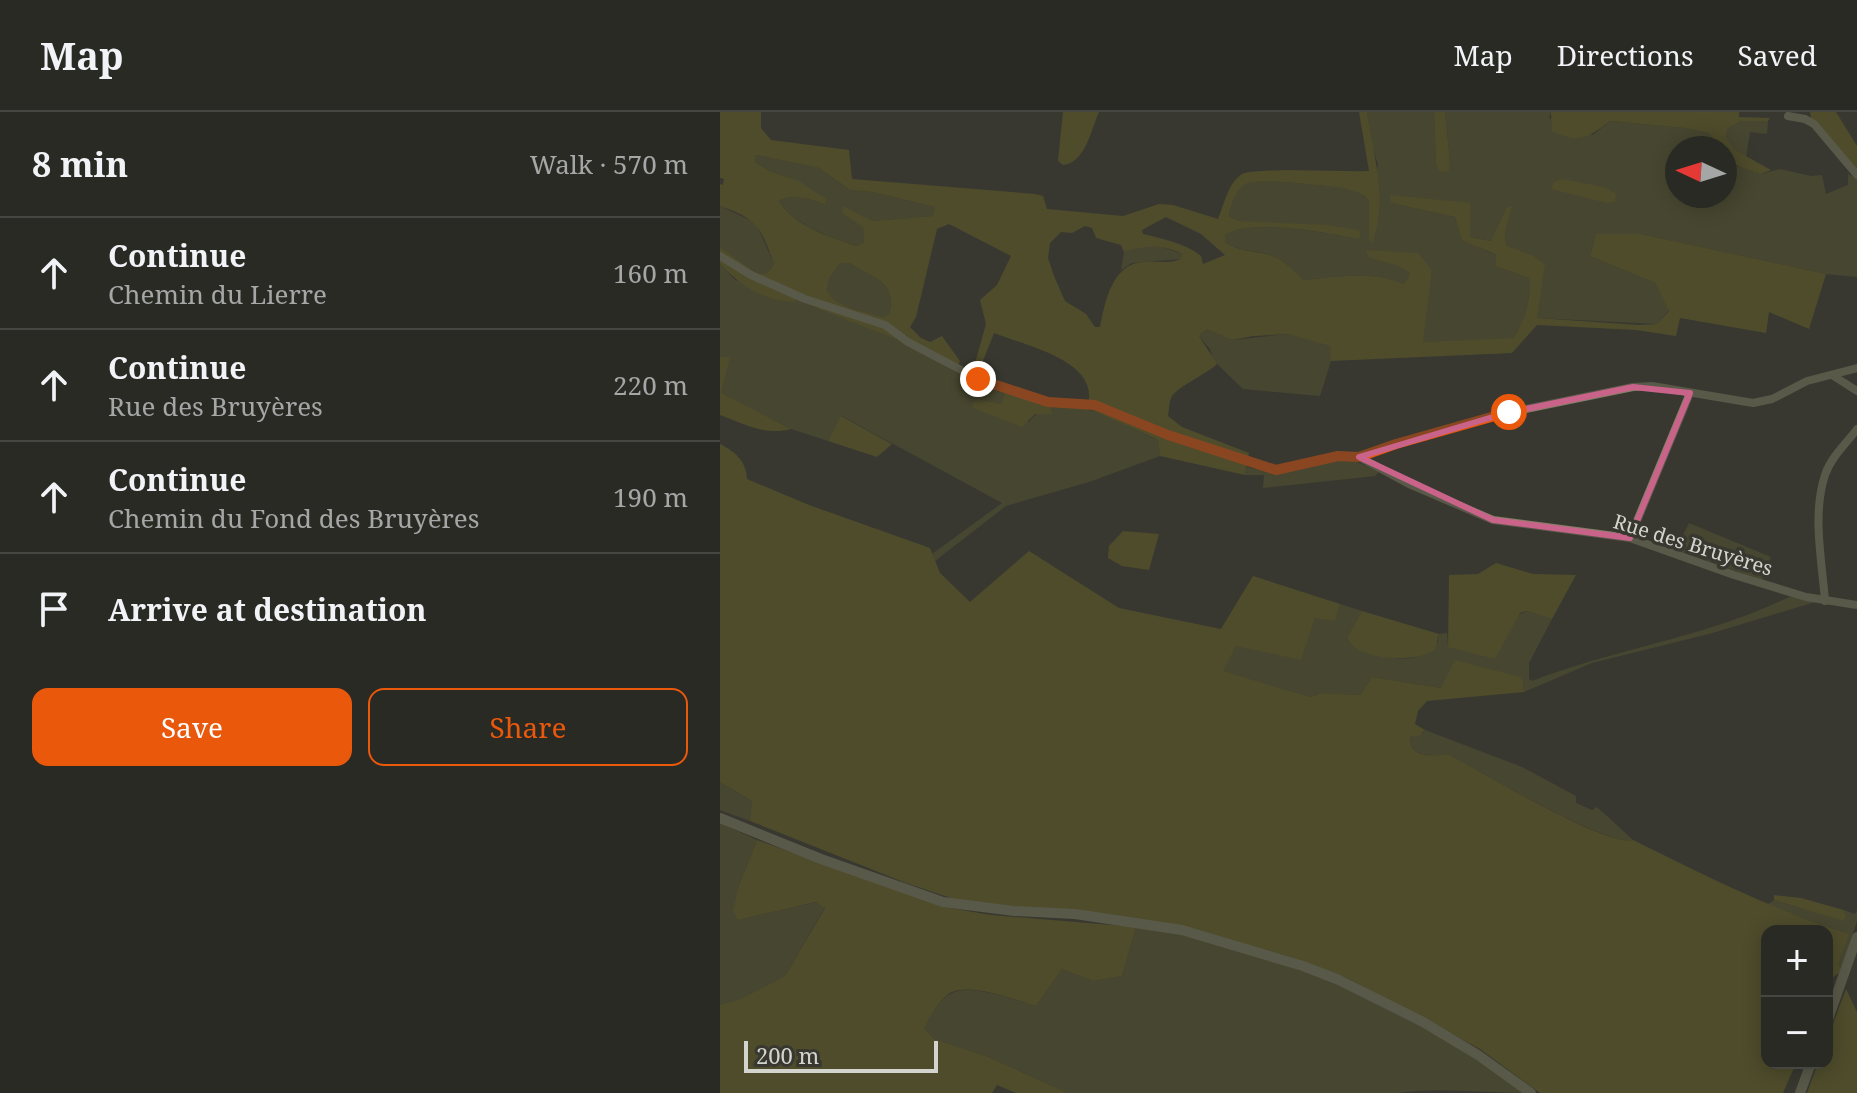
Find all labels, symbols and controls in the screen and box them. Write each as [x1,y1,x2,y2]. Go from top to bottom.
text: Map [40,29,124,81]
text: Map [1453,36,1513,74]
text: Directions [1557,36,1694,74]
text: Saved [1738,36,1817,74]
north arrow [1665,136,1737,208]
text: 8 min [32,141,128,187]
text: Walk · 570 m [530,146,688,182]
text: Continue [108,235,246,276]
icon: ahead [32,251,76,295]
text: 160 m [613,255,688,291]
text: Chemin du Lierre [108,276,327,312]
text: Continue [108,347,246,388]
route end [960,361,996,397]
icon: ahead [32,363,76,407]
text: 220 m [613,367,688,403]
text: Rue des Bruyères [108,388,323,424]
route start [1491,394,1527,430]
text: Continue [108,459,246,500]
icon: ahead [32,475,76,519]
text: 190 m [613,479,688,515]
text: Chemin du Fond des Bruyères [108,500,479,536]
street label: Rue des Bruyères [1610,507,1776,582]
icon: arrive [32,587,76,631]
text: Arrive at destination [108,589,427,630]
button: Save [32,688,352,766]
button: Share [368,688,688,766]
map controls [1761,925,1833,1069]
button: + [1761,925,1833,997]
button: − [1761,997,1833,1069]
scale bar [744,1037,938,1073]
text: 200 m [756,1040,819,1070]

